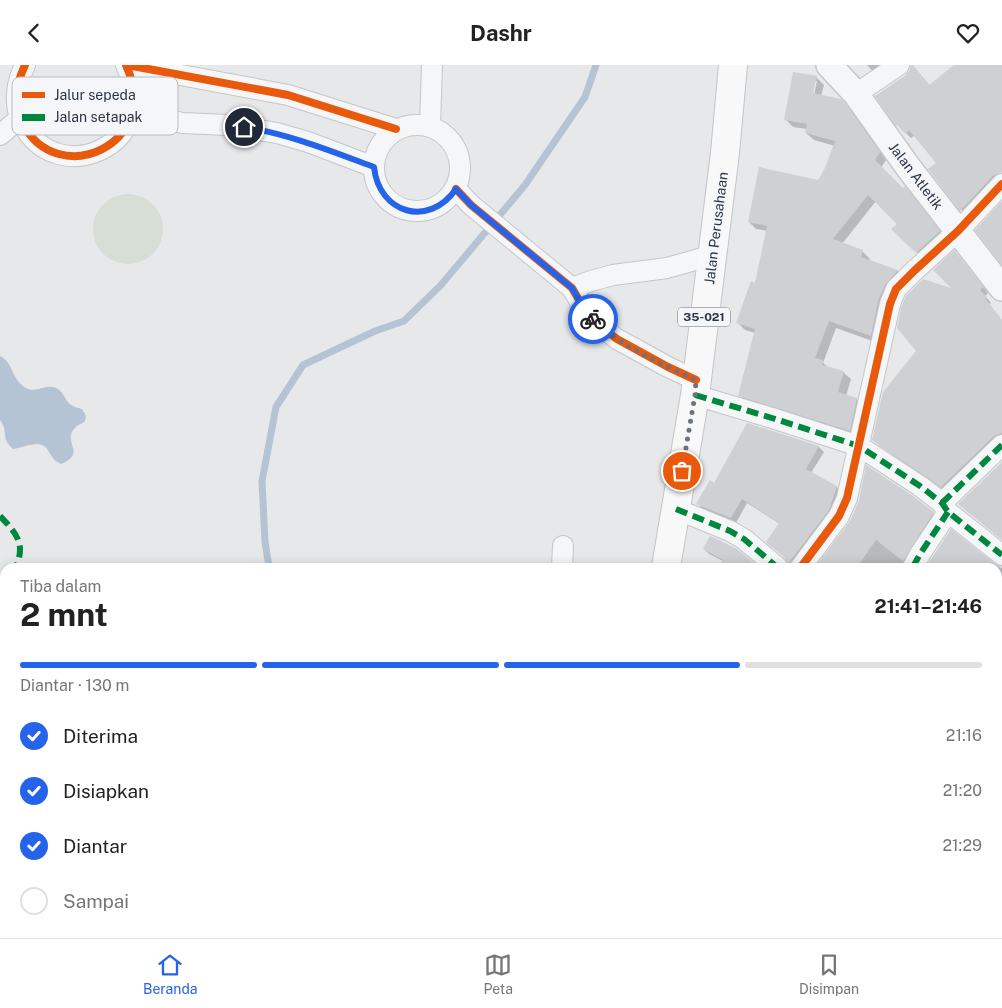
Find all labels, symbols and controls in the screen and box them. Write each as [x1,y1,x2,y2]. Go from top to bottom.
icon: back [20,19,48,47]
icon: heart [954,19,982,47]
text: Dashr [470,20,532,46]
legend [12,77,178,135]
text: Jalur sepeda [54,87,136,103]
pin [223,106,265,148]
text: Jalan setapak [54,109,142,125]
icon: home [230,113,258,141]
street label: Jalan Atletik [886,139,946,213]
street label: Jalan Perusahaan [701,171,731,285]
courier [568,294,618,344]
icon: bike [579,305,607,333]
road number: 35-021 [678,307,730,327]
pin [661,450,703,492]
icon: bag [668,457,696,485]
text: Tiba dalam [20,577,101,596]
text: 21:41–21:46 [875,595,982,617]
text: 2 mnt [20,596,108,633]
text: Diantar · 130 m [20,676,129,695]
icon: check [20,722,48,750]
text: Diterima [63,725,138,747]
text: 21:16 [946,726,982,745]
icon: check [20,777,48,805]
text: Disiapkan [63,780,149,802]
text: 21:20 [943,781,982,800]
icon: check [20,832,48,860]
text: Diantar [63,835,127,857]
text: 21:29 [942,836,982,855]
text: Sampai [63,890,129,912]
tab: Beranda [143,951,197,997]
tab: Peta [483,951,513,997]
tab: Disimpan [799,951,859,997]

